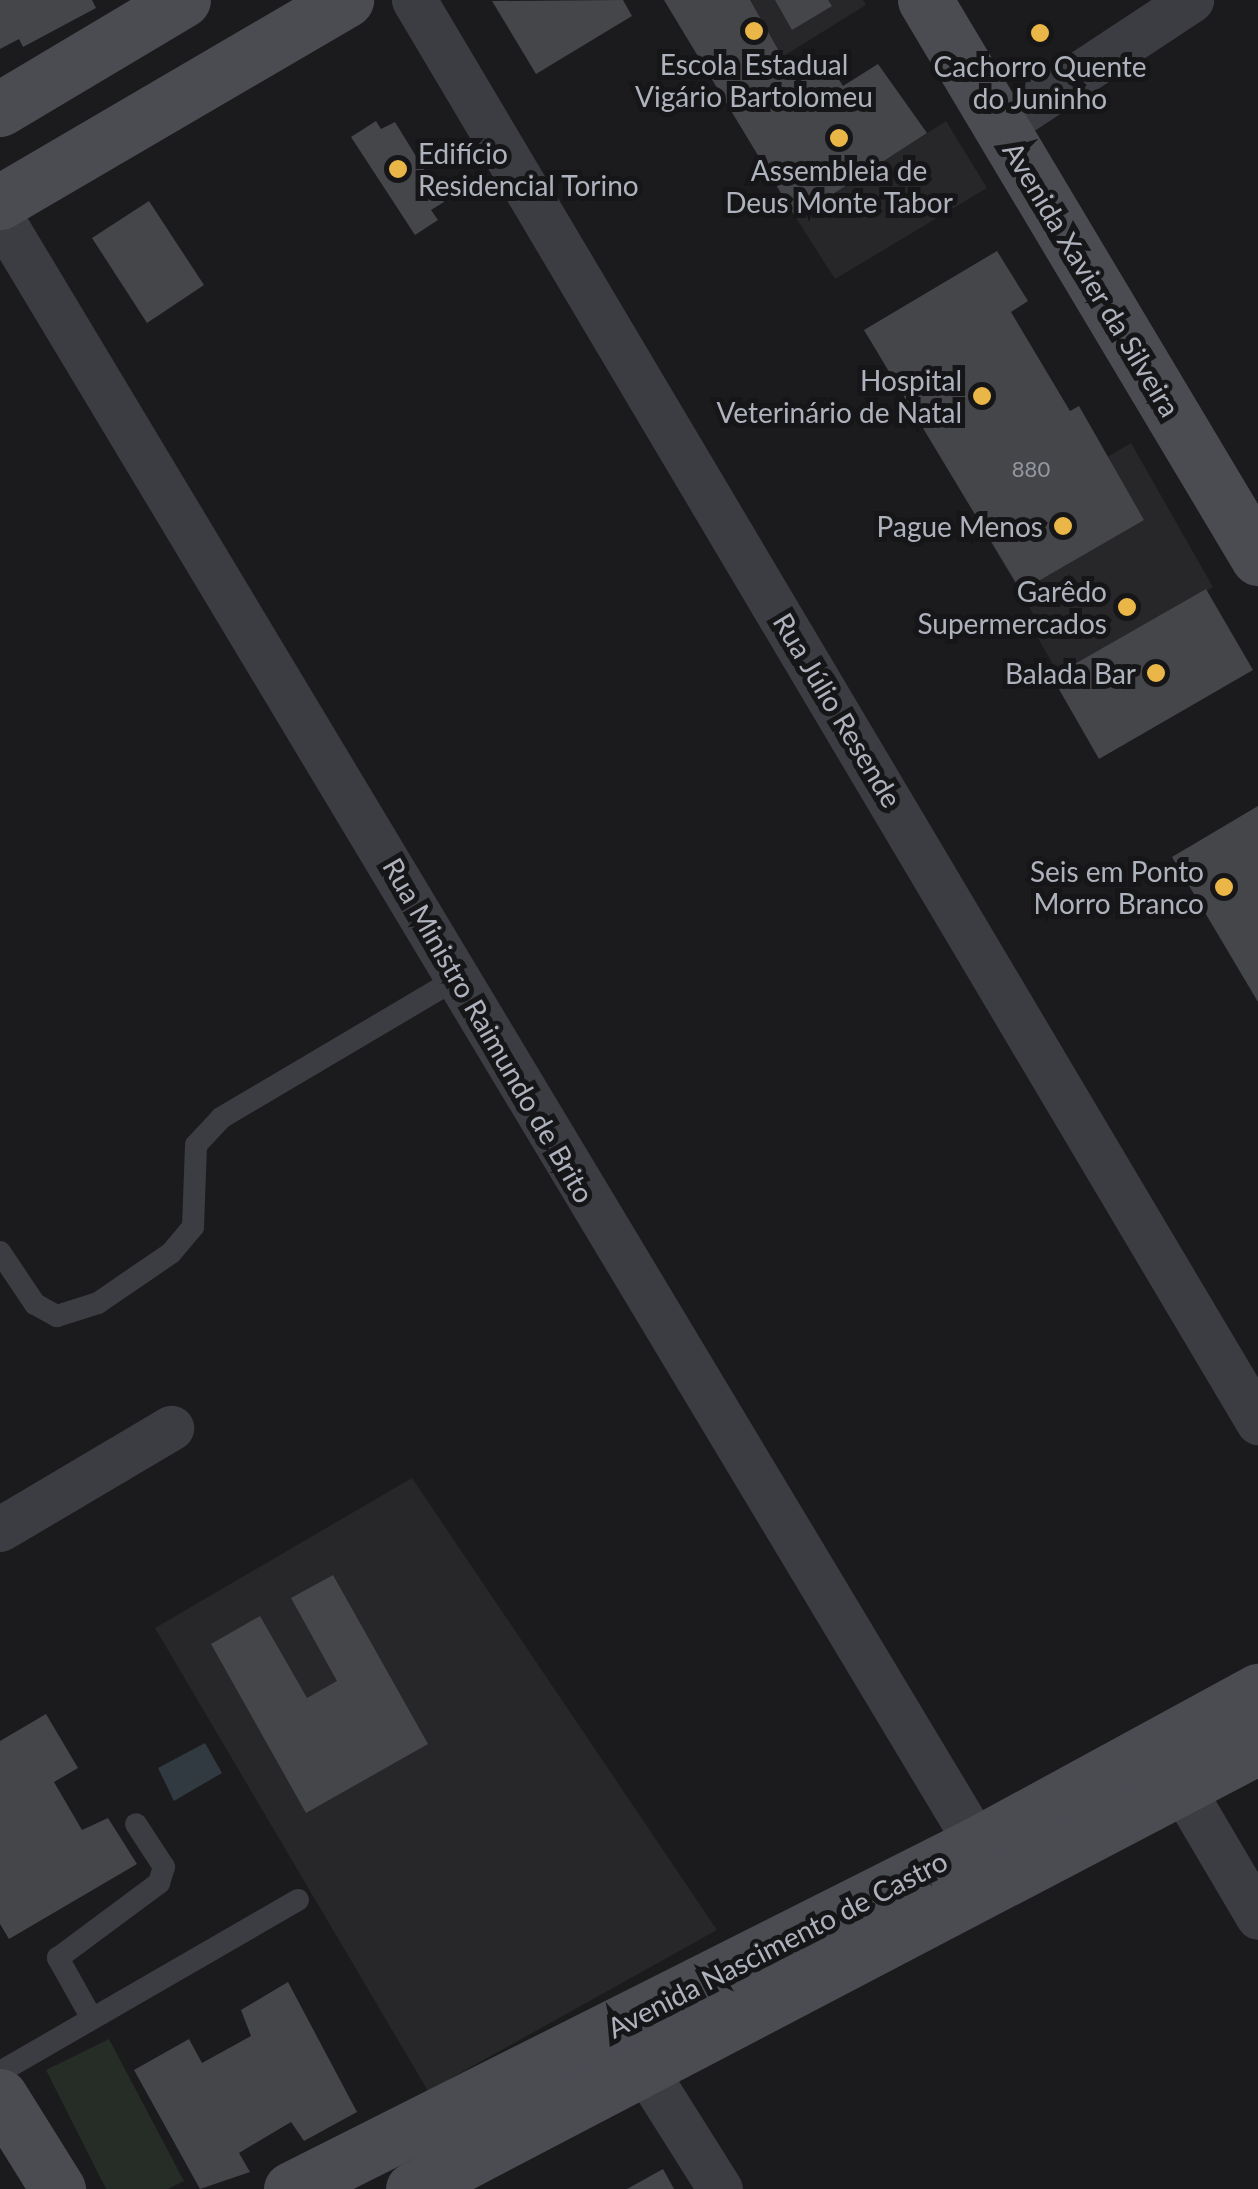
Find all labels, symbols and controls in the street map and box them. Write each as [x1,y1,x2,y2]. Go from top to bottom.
marker: Escola Estadual Vigário Bartolomeu [743,20,765,42]
marker: Cachorro Quente do Juninho [1029,22,1051,44]
place label: Escola Estadual Vigário Bartolomeu [635,47,873,113]
place label: Cachorro Quente do Juninho [933,49,1147,115]
marker: Assembleia de Deus Monte Tabor [828,127,850,149]
street label: Avenida Xavier da Silveira [996,135,1188,423]
place label: Edifício Residencial Torino [418,136,640,202]
place label: Assembleia de Deus Monte Tabor [725,153,953,219]
marker: Edifício Residencial Torino [387,158,409,180]
place label: Hospital Veterinário de Natal [716,363,962,429]
marker: Hospital Veterinário de Natal [971,385,993,407]
house number: 880 [1012,456,1050,482]
place label: Pague Menos [877,509,1043,543]
marker: Pague Menos [1052,515,1074,537]
place label: Garêdo Supermercados [917,574,1107,640]
marker: Garêdo Supermercados [1116,596,1138,618]
street label: Rua Júlio Resende [767,606,909,814]
place label: Balada Bar [1005,656,1136,690]
marker: Balada Bar [1145,662,1167,684]
street label: Rua Ministro Raimundo de Brito [376,852,602,1208]
place label: Seis em Ponto Morro Branco [1030,854,1204,920]
marker: Seis em Ponto Morro Branco [1213,876,1235,898]
street label: Avenida Nascimento de Castro [601,1843,953,2045]

